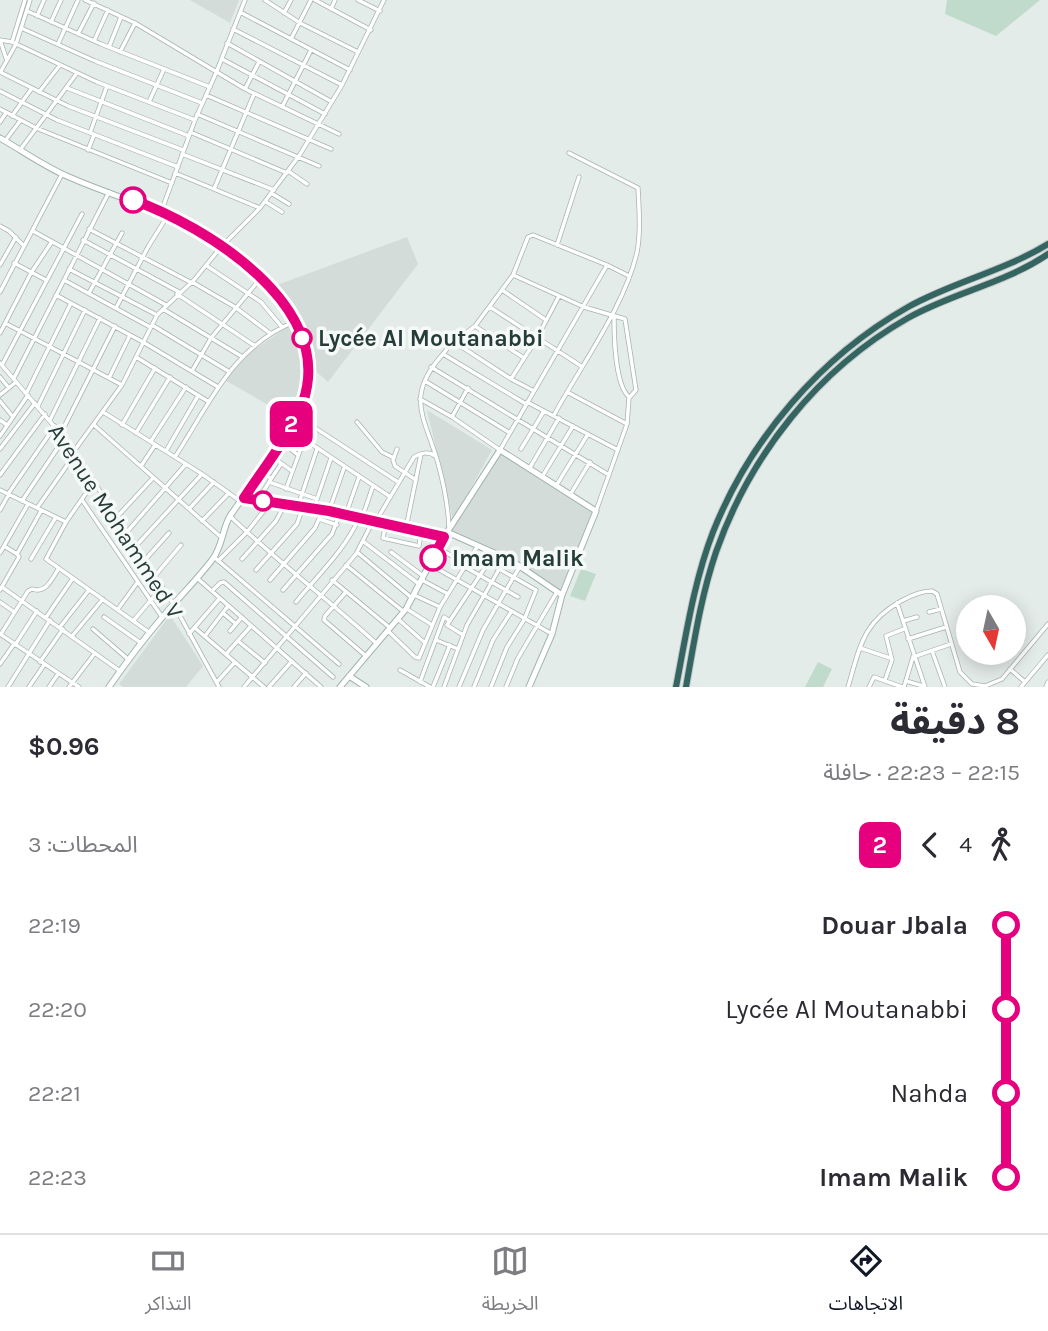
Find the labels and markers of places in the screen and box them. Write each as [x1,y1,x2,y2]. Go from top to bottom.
unlabelled marker [120,187,146,213]
place label: Lycée Al Moutanabbi [318,325,543,352]
marker: Lycée Al Moutanabbi [292,328,312,348]
unlabelled marker [253,491,273,511]
marker: Imam Malik [420,545,446,571]
place label: Imam Malik [452,545,584,572]

